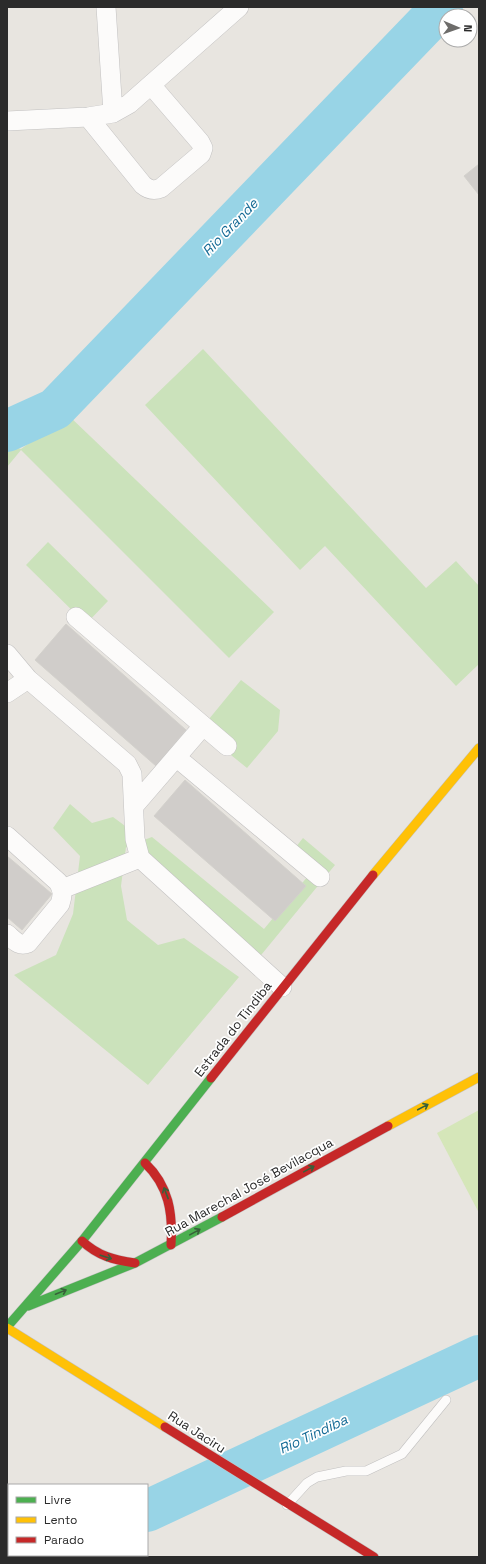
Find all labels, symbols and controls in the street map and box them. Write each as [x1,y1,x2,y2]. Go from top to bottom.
north arrow [438,8,478,48]
text: N [461,24,475,32]
water label: Rio Grande [198,194,262,259]
street label: Estrada do Tindiba [190,977,276,1080]
one-way arrow [417,1103,429,1111]
street label: Rua Marechal José Bevilacqua [162,1133,336,1240]
one-way arrow [303,1165,315,1173]
one-way arrow [162,1187,170,1199]
one-way arrow [188,1227,200,1235]
one-way arrow [100,1254,113,1261]
one-way arrow [54,1288,66,1296]
street label: Rua Jaciru [165,1407,229,1457]
water label: Rio Tindiba [276,1410,351,1458]
legend [8,1484,148,1556]
text: Livre [44,1492,71,1508]
text: Lento [44,1512,78,1528]
text: Parado [44,1532,84,1548]

